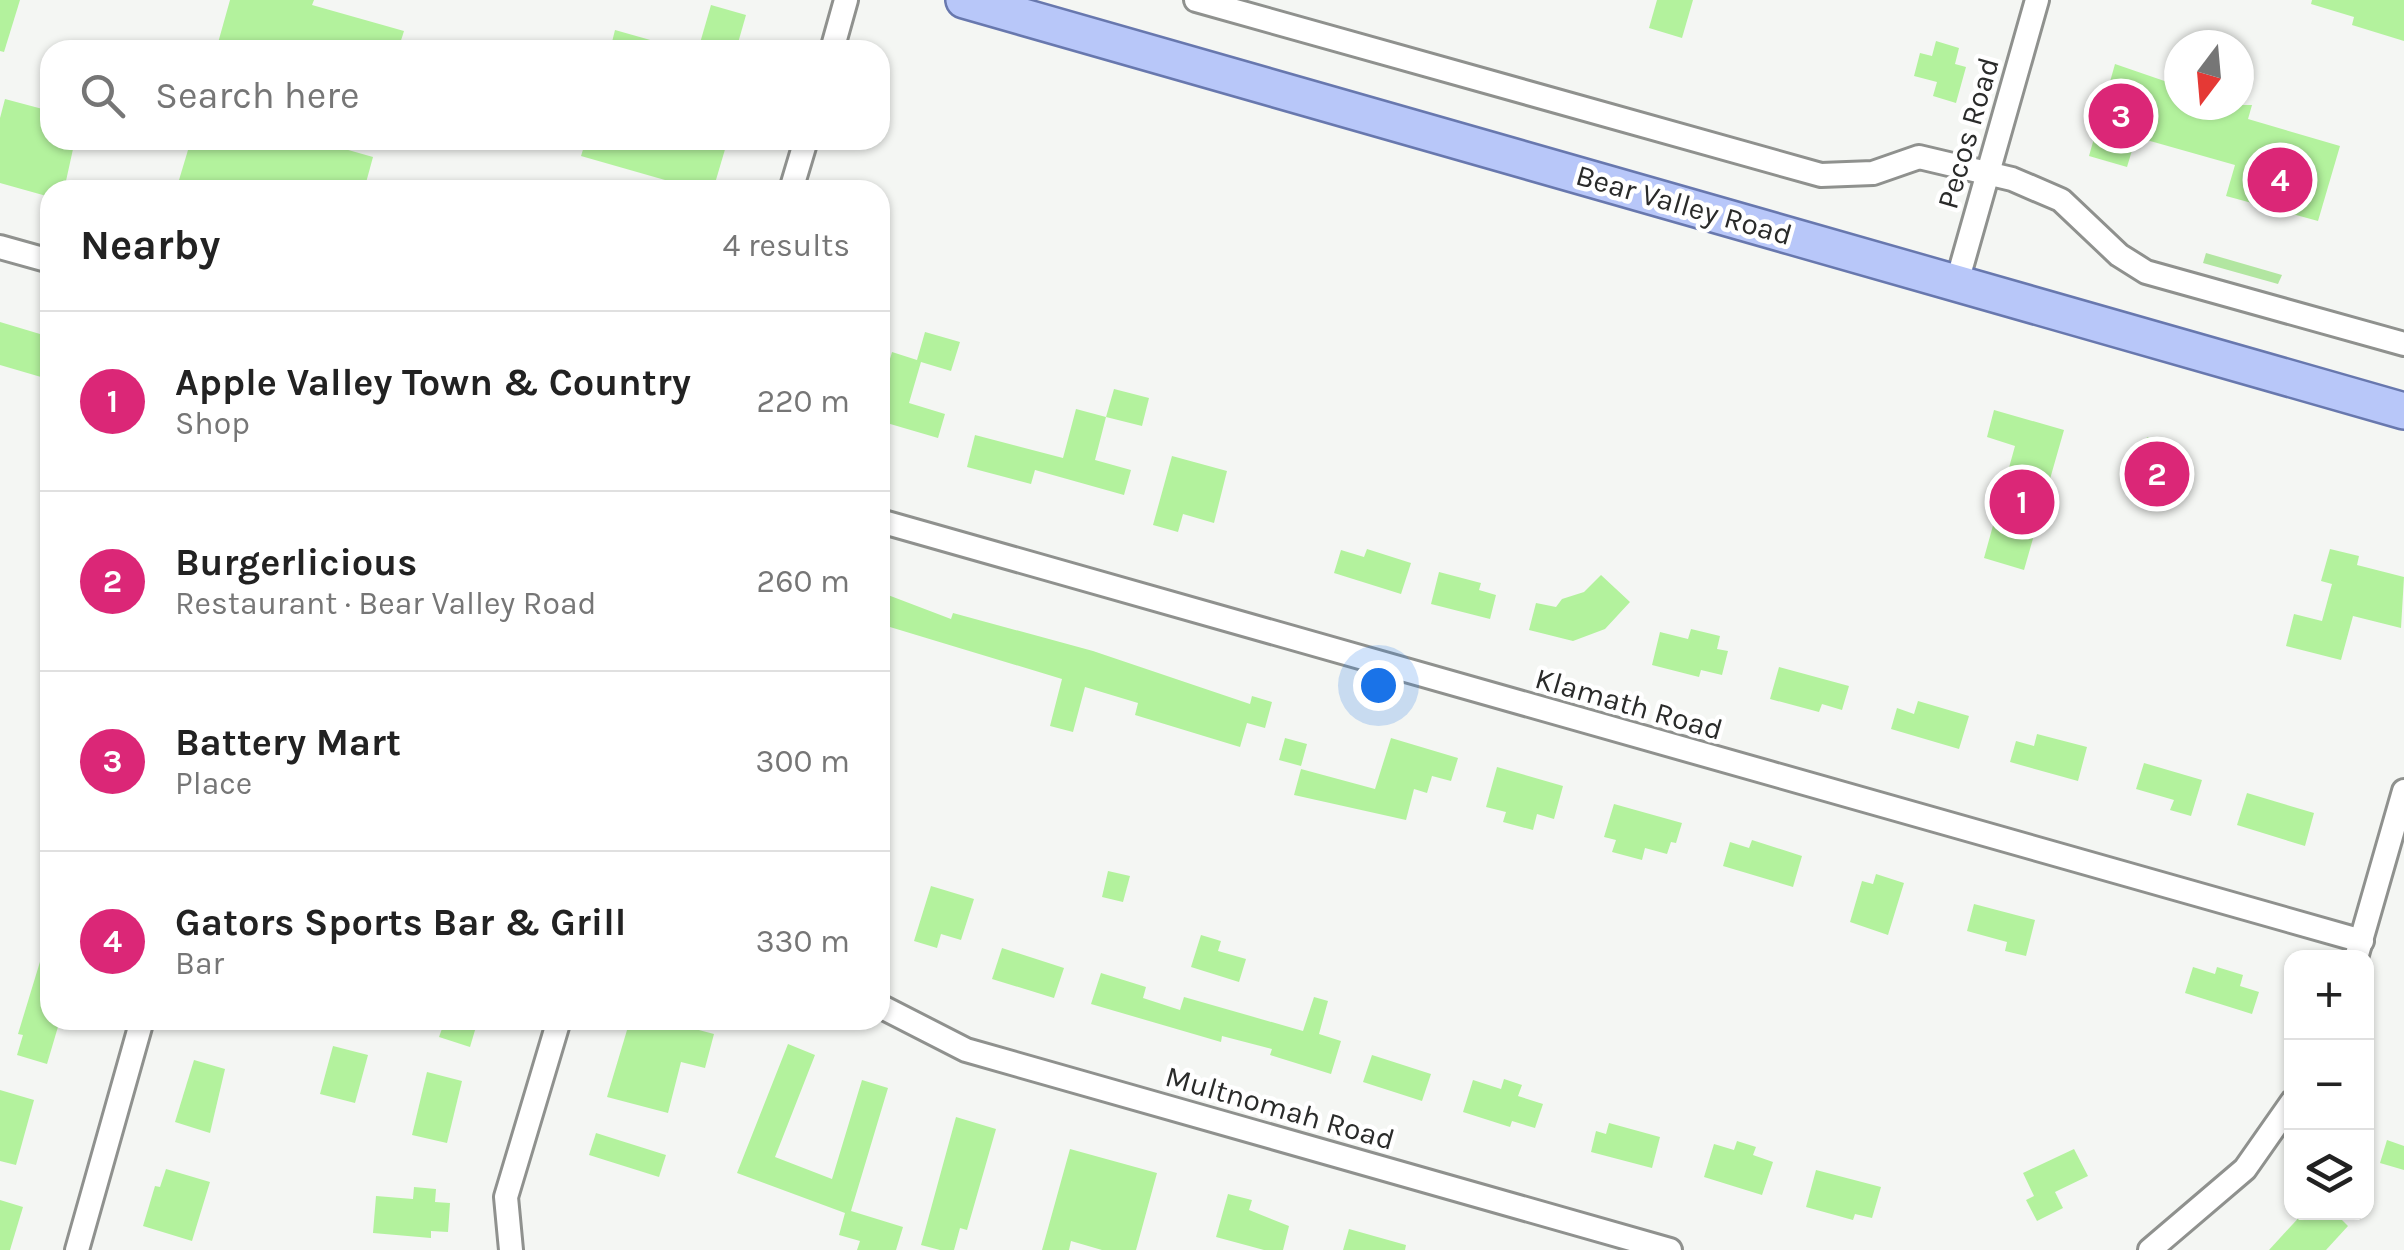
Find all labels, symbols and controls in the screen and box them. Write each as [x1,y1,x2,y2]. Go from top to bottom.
north arrow [2164,30,2254,120]
search box [40,40,890,150]
street label: Pecos Road [1929,53,2007,213]
icon: search [75,68,130,123]
text: Search here [155,73,359,118]
pin: 3 [2088,78,2154,154]
pin: 4 [2248,142,2312,218]
street label: Bear Valley Road [1572,157,1796,253]
text: Nearby [80,220,220,270]
text: 4 results [723,227,850,264]
text: Apple Valley Town & Country [175,360,691,405]
text: 1 [107,383,118,420]
text: 220 m [756,383,850,420]
text: Shop [175,405,250,442]
pin: 2 [2124,436,2190,512]
pin: 1 [1990,464,2054,540]
text: Burgerlicious [175,540,417,585]
text: 2 [103,563,122,600]
text: 260 m [757,563,850,600]
text: Restaurant · Bear Valley Road [175,585,597,622]
your location [1353,660,1404,711]
street label: Klamath Road [1531,660,1727,748]
text: Battery Mart [175,720,401,765]
text: 3 [103,743,122,780]
text: 300 m [756,743,850,780]
text: Place [175,765,252,802]
text: Gators Sports Bar & Grill [175,900,626,945]
text: 4 [103,923,122,960]
text: 330 m [756,923,850,960]
text: Bar [175,945,224,982]
map controls [2284,950,2374,1220]
button: + [2284,950,2374,1040]
button: − [2284,1040,2374,1130]
street label: Multnomah Road [1161,1058,1399,1158]
button: layers [2284,1130,2374,1220]

